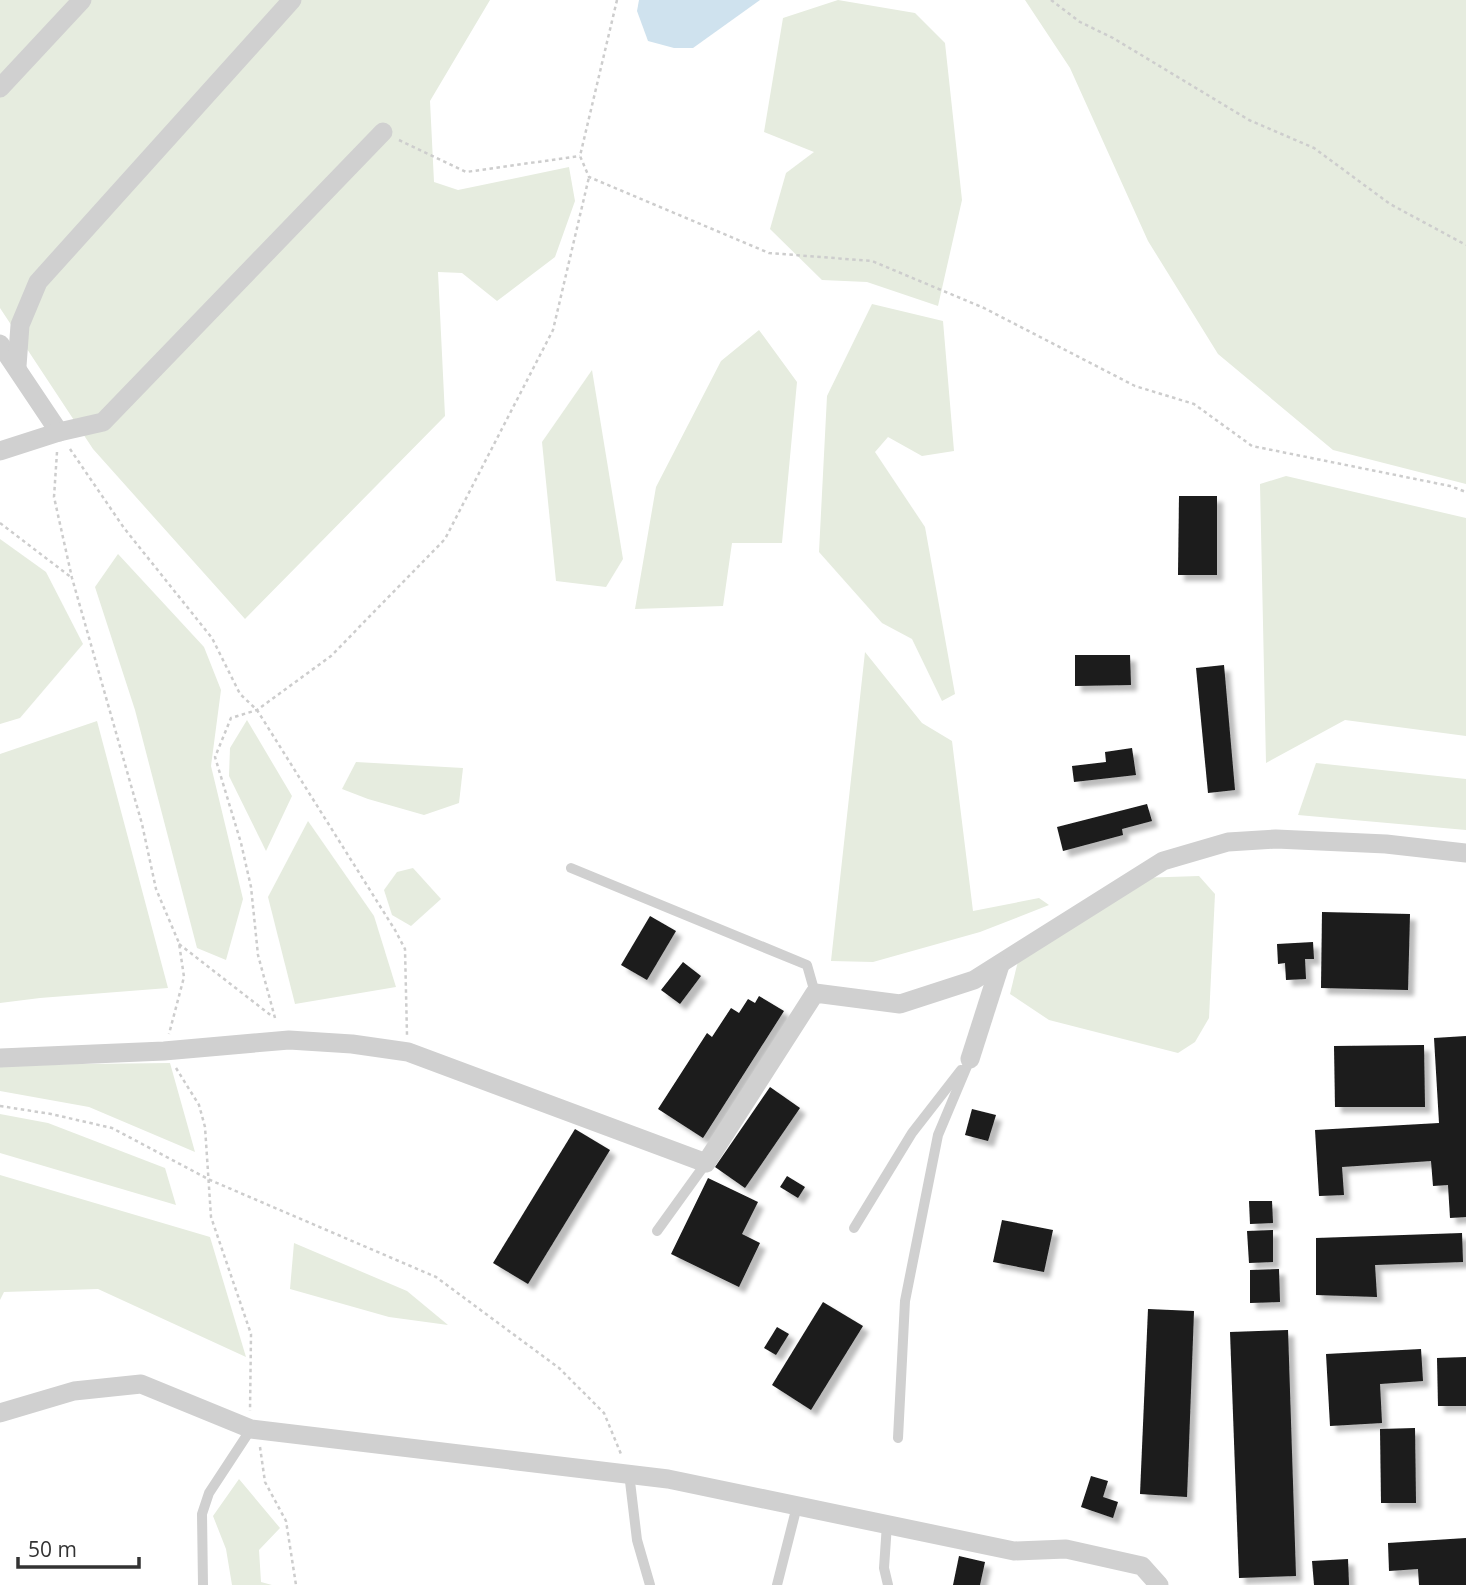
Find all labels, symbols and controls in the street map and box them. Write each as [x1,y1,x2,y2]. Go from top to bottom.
scale bar [18,1526,138,1570]
text: 50 m [28,1535,77,1563]

